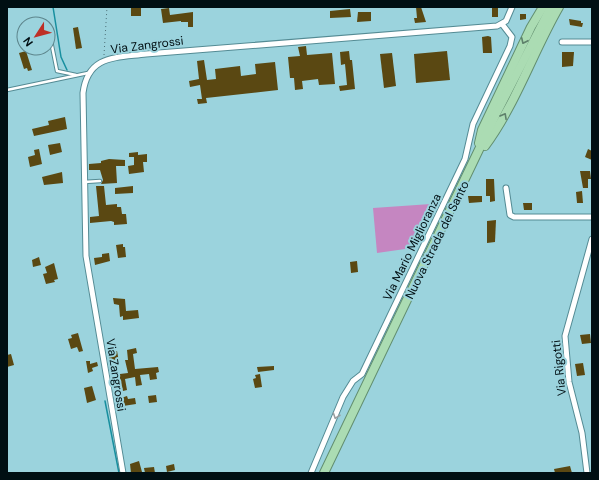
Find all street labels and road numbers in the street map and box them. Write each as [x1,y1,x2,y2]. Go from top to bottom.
street label: Via Zangrossi [110,33,185,57]
street label: Nuova Strada del Santo [401,178,473,302]
street label: Via Mario Miglioranza [379,191,445,303]
street label: Via Zangrossi [102,337,130,413]
street label: Via Rigotti [548,339,570,397]

